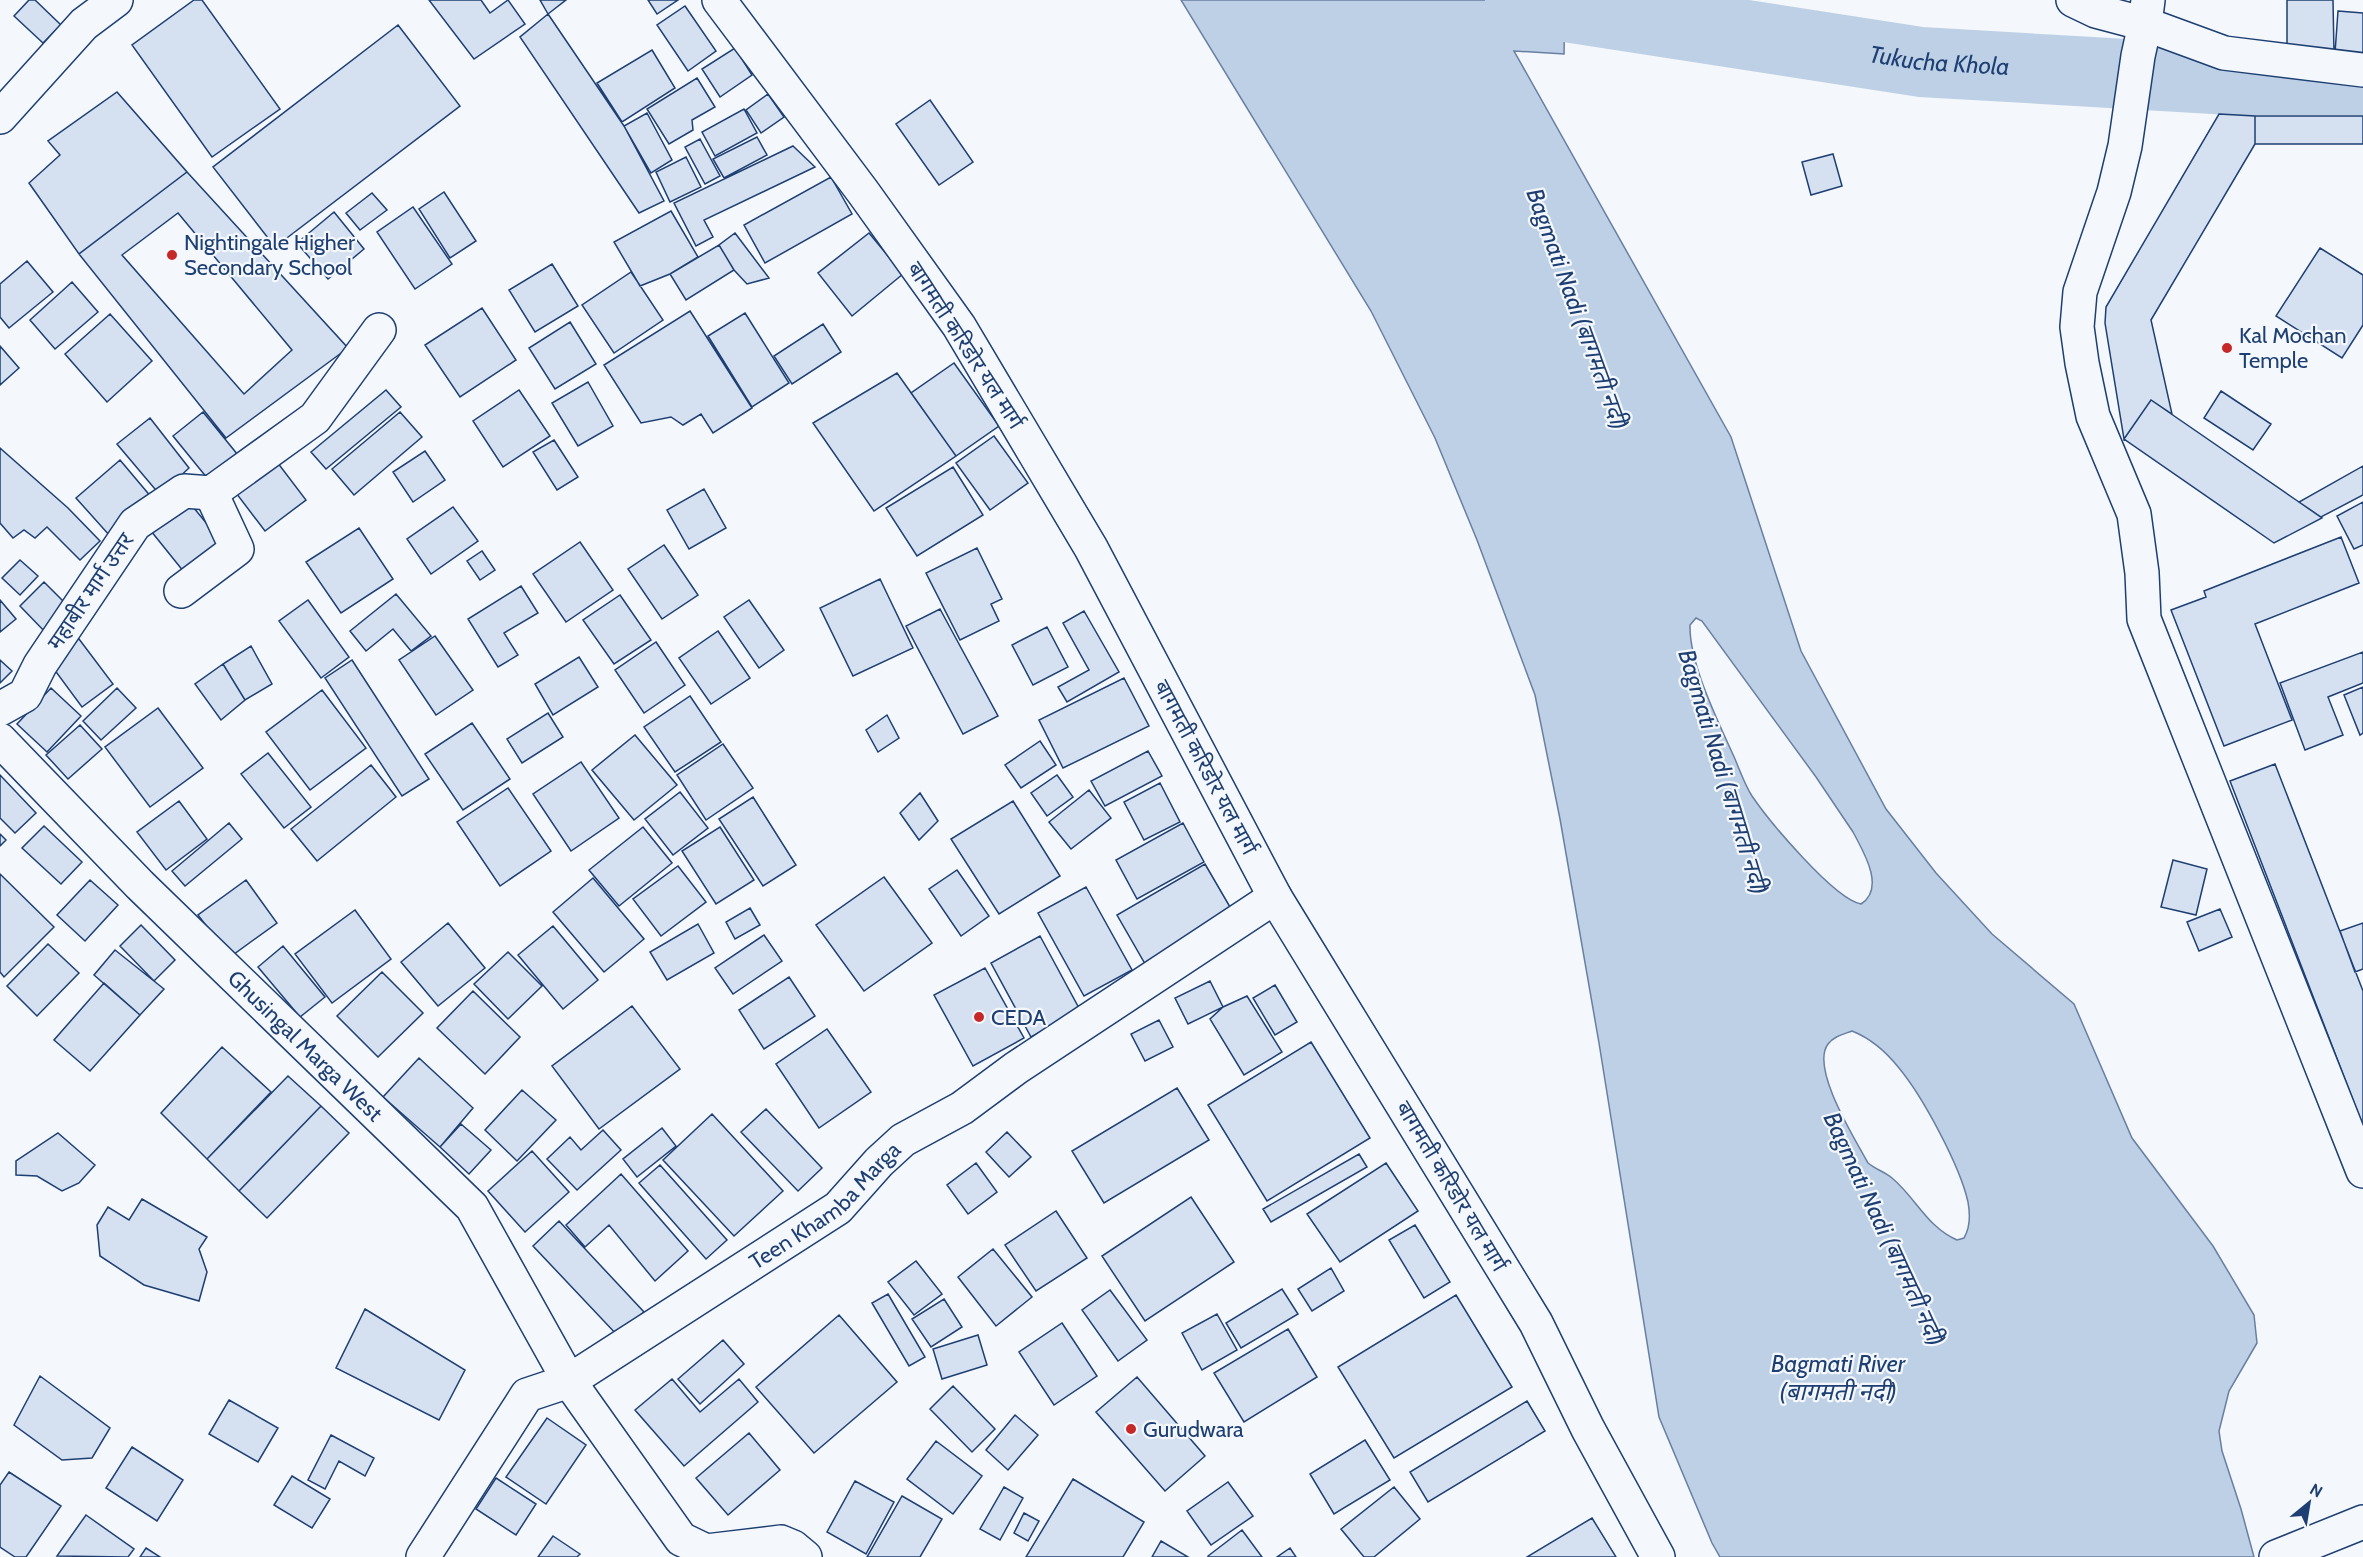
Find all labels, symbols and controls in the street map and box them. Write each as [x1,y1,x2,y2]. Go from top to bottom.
water label: Tukucha Khola [1867,39,2010,81]
water label: Bagmati Nadi (बागमती नदी) [1520,184,1635,434]
place label: Nightingale Higher Secondary School [184,229,355,281]
marker: Nightingale Higher Secondary School [165,248,179,262]
street label: बागमती करिडोर यल मार्ग [901,257,1030,435]
place label: Kal Mochan Temple [2239,322,2347,374]
marker: Kal Mochan Temple [2220,341,2234,355]
street label: महाबीर मार्ग उत्तर [41,527,140,655]
water label: Bagmati Nadi (बागमती नदी) [1672,646,1775,898]
street label: बागमती करिडोर यल मार्ग [1148,675,1263,860]
street label: Ghusingal Marga West [222,965,389,1127]
place label: CEDA [991,1004,1046,1031]
marker: CEDA [972,1010,986,1024]
street label: बागमती करिडोर यल मार्ग [1390,1096,1514,1277]
water label: Bagmati Nadi (बागमती नदी) [1817,1107,1951,1350]
street label: Teen Khamba Marga [744,1136,906,1275]
water label: Bagmati River (बागमती नदी) [1771,1349,1907,1406]
place label: Gurudwara [1143,1416,1244,1443]
marker: Gurudwara [1124,1422,1138,1436]
north arrow [2279,1473,2339,1533]
text: N [2307,1479,2326,1501]

